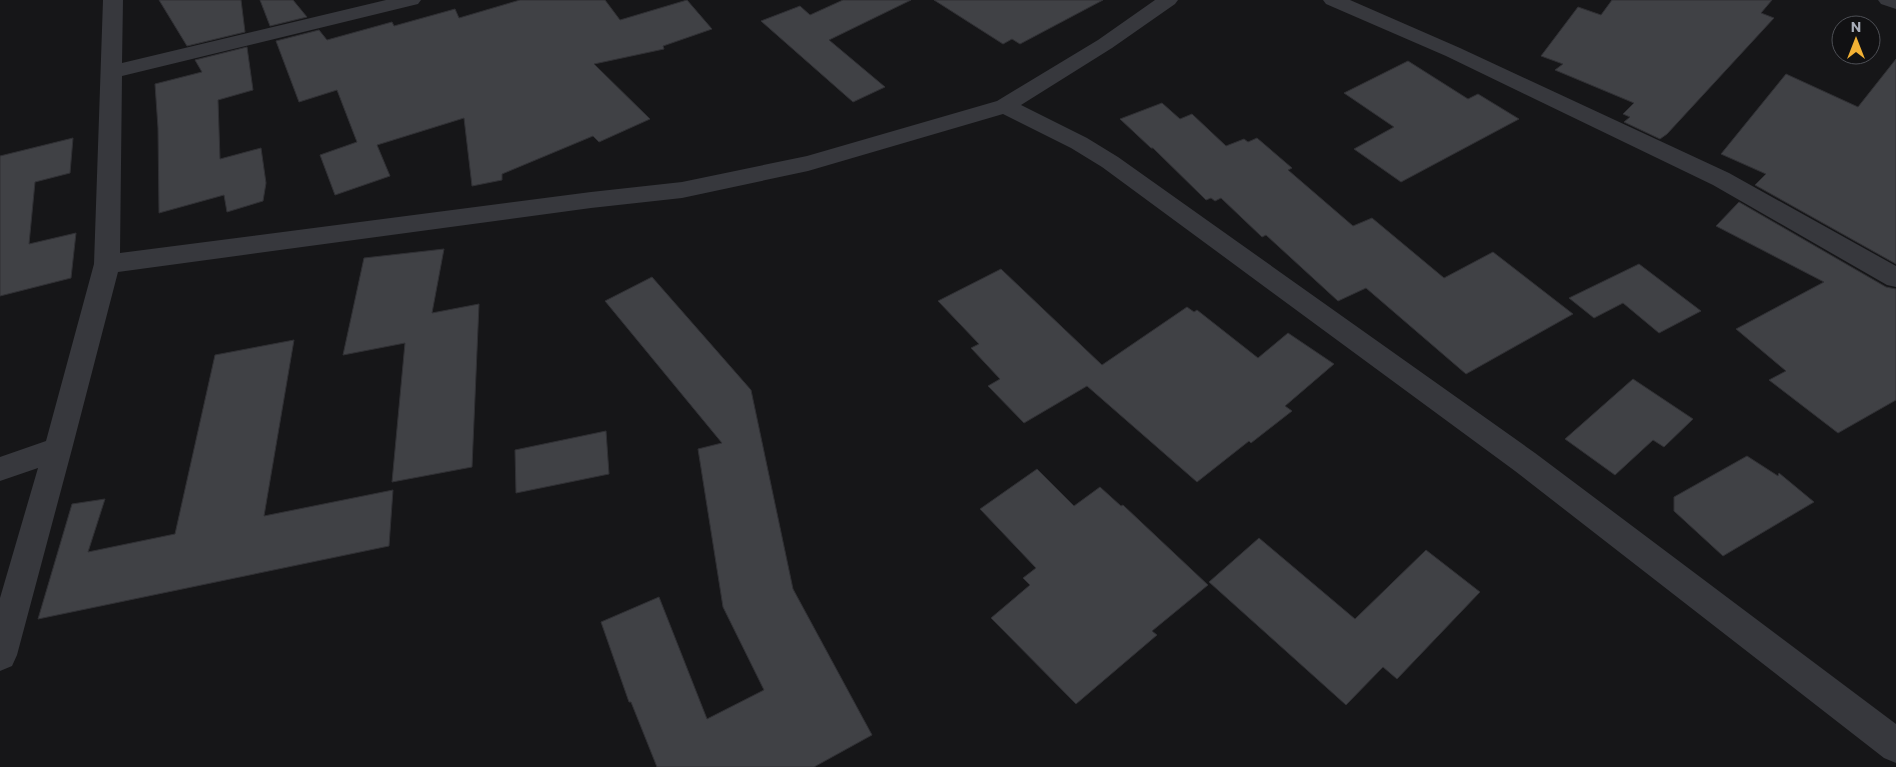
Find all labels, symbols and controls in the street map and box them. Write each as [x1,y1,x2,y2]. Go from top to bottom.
north arrow [1831,15,1881,65]
text: N [1851,18,1861,35]

